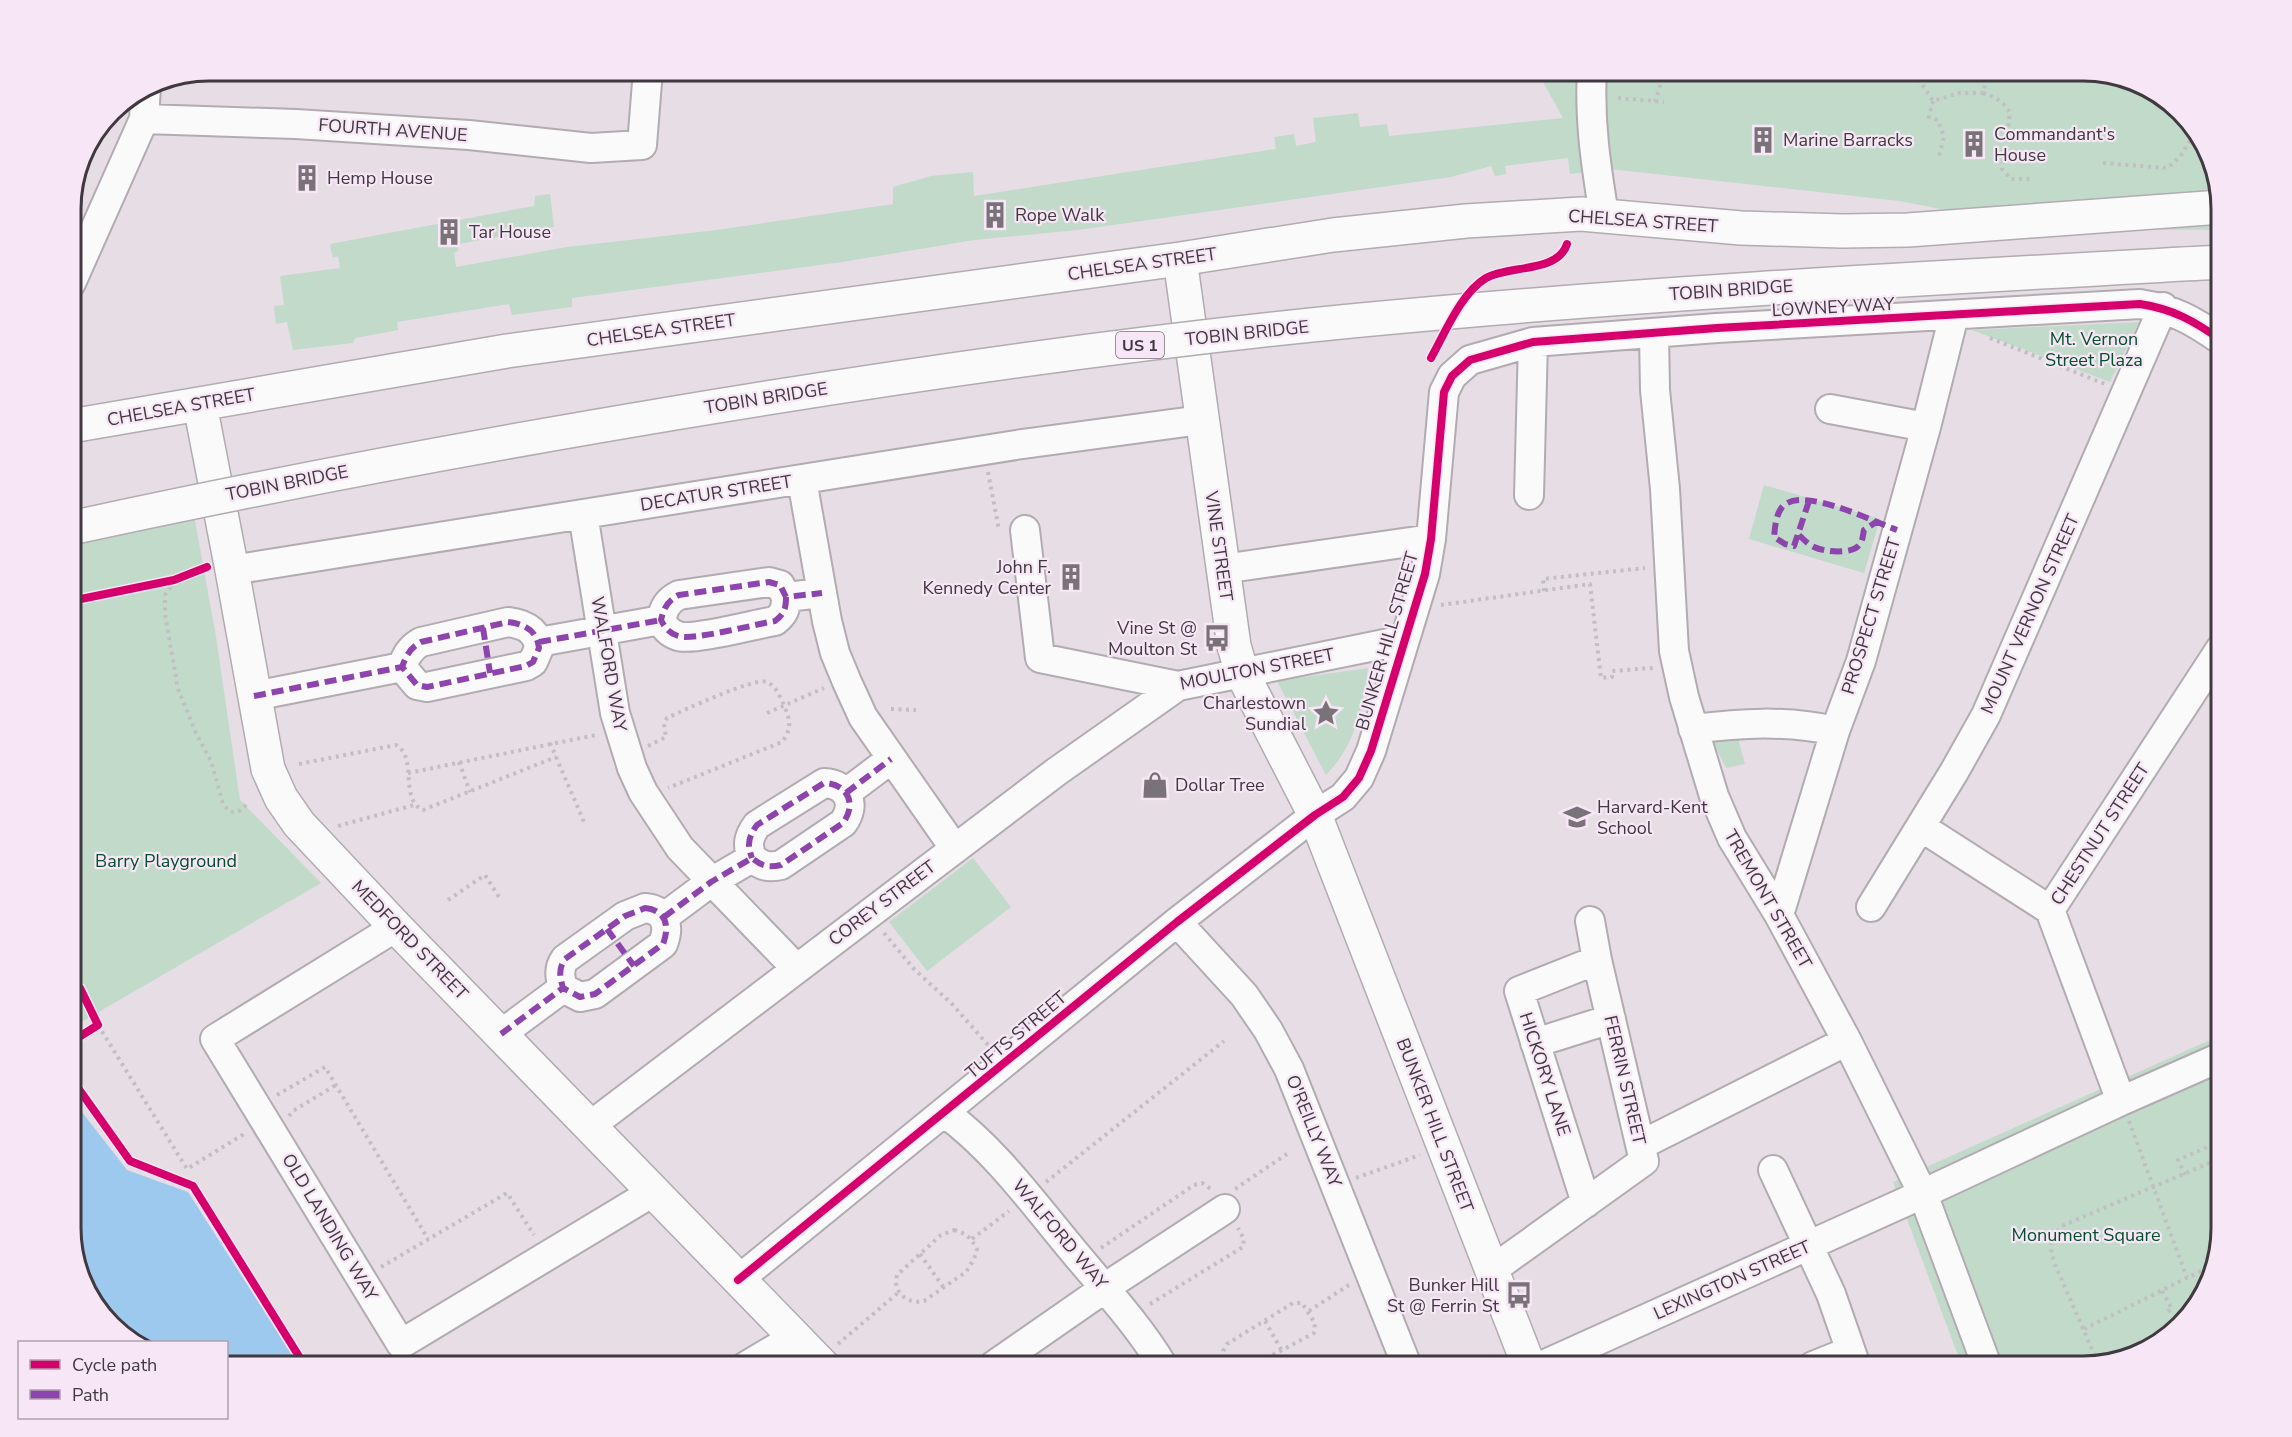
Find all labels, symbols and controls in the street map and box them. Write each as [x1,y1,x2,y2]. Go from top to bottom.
street label: FOURTH AVENUE [318,113,468,147]
place label: Commandant's House [1994,122,2115,167]
building icon: Marine Barracks [1748,125,1778,155]
place label: Marine Barracks [1783,128,1913,152]
building icon: Commandant's House [1959,129,1989,159]
building icon: Hemp House [292,163,322,193]
place label: Hemp House [327,166,433,190]
building icon: Rope Walk [980,200,1010,230]
place label: Rope Walk [1015,203,1105,227]
street label: CHELSEA STREET [1567,204,1719,238]
building icon: Tar House [434,217,464,247]
place label: Tar House [469,220,551,244]
street label: CHELSEA STREET [1066,242,1218,286]
street label: TOBIN BRIDGE [1668,274,1794,306]
street label: LOWNEY WAY [1771,292,1895,322]
street label: CHELSEA STREET [585,308,737,352]
street label: TOBIN BRIDGE [1184,315,1310,351]
park label: Mt. Vernon Street Plaza [2045,327,2143,372]
road number: US 1 [1116,332,1164,358]
street label: TOBIN BRIDGE [703,376,829,420]
street label: CHELSEA STREET [105,382,257,432]
street label: TOBIN BRIDGE [224,459,350,507]
street label: DECATUR STREET [638,469,794,517]
street label: VINE STREET [1199,489,1239,603]
street label: MOUNT VERNON STREET [1975,510,2085,718]
street label: PROSPECT STREET [1836,535,1906,697]
street label: BUNKER HILL STREET [1350,549,1424,733]
place label: John F. Kennedy Center [922,555,1052,600]
building icon: John F. Kennedy Center [1056,562,1086,592]
street label: WALFORD WAY [585,595,633,734]
place label: Vine St @ Moulton St [1108,616,1198,661]
bus stop icon: Vine St @ Moulton St [1202,623,1232,653]
street label: MOULTON STREET [1178,642,1336,696]
place label: Charlestown Sundial [1203,691,1307,736]
place icon: Charlestown Sundial [1311,698,1341,728]
street label: CHESTNUT STREET [2045,758,2155,910]
shop icon: Dollar Tree [1140,770,1170,800]
place label: Dollar Tree [1175,773,1265,797]
place label: Harvard-Kent School [1597,795,1708,840]
school or university icon: Harvard-Kent School [1562,802,1592,832]
street label: TREMONT STREET [1718,825,1818,973]
park label: Barry Playground [95,849,237,873]
street label: COREY STREET [823,855,941,951]
street label: MEDFORD STREET [347,875,474,1005]
street label: TUFTS STREET [960,985,1072,1084]
street label: HICKORY LANE [1514,1009,1576,1139]
street label: FERRIN STREET [1598,1013,1652,1147]
street label: BUNKER HILL STREET [1391,1034,1479,1216]
street label: O'REILLY WAY [1281,1071,1348,1191]
street label: OLD LANDING WAY [276,1149,384,1305]
street label: WALFORD WAY [1007,1174,1113,1294]
park label: Monument Square [2012,1223,2160,1247]
street label: LEXINGTON STREET [1650,1234,1815,1325]
place label: Bunker Hill St @ Ferrin St [1387,1273,1500,1318]
bus stop icon: Bunker Hill St @ Ferrin St [1504,1280,1534,1310]
legend [18,1341,228,1419]
text: Cycle path [72,1353,157,1377]
text: Path [72,1383,109,1407]

